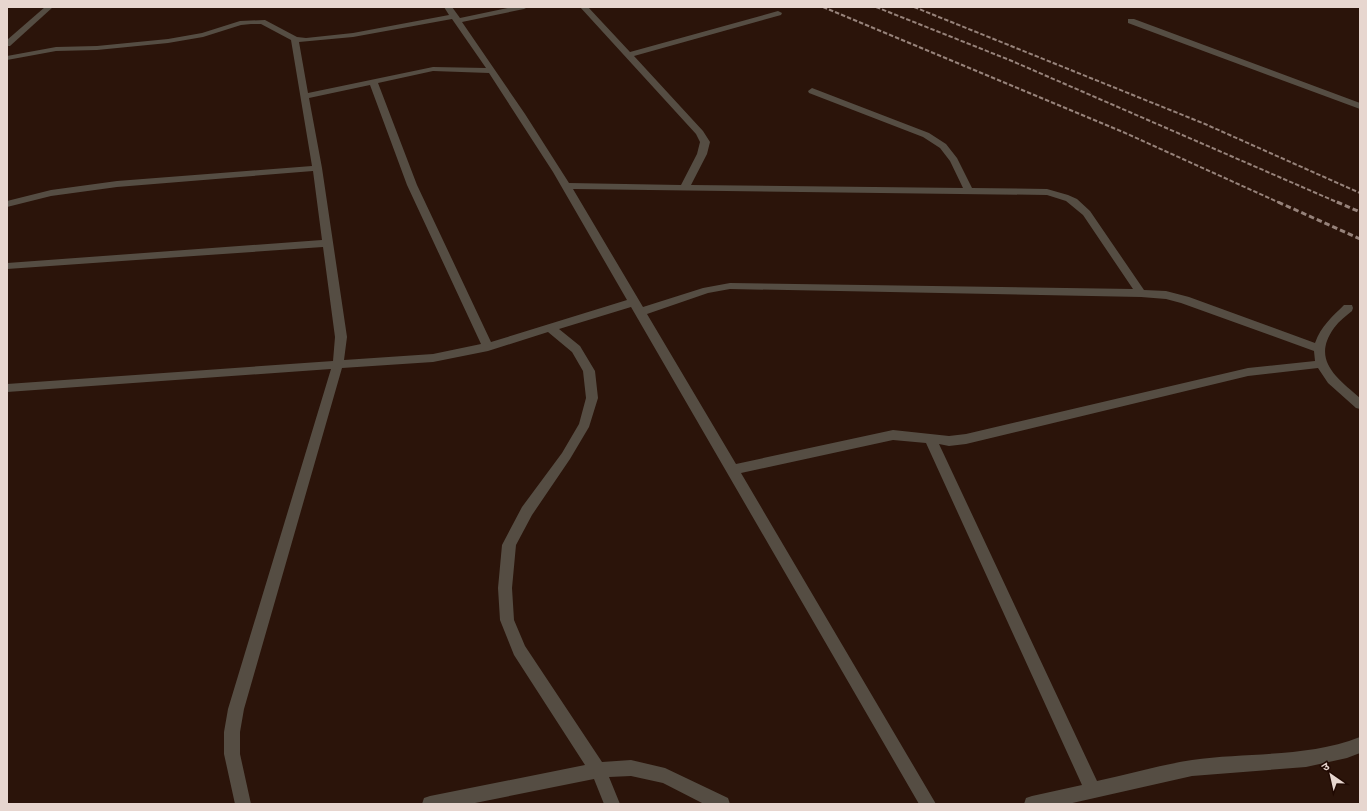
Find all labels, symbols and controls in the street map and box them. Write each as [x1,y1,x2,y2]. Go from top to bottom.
north arrow [1311,755,1351,795]
text: उ [1319,759,1332,774]

